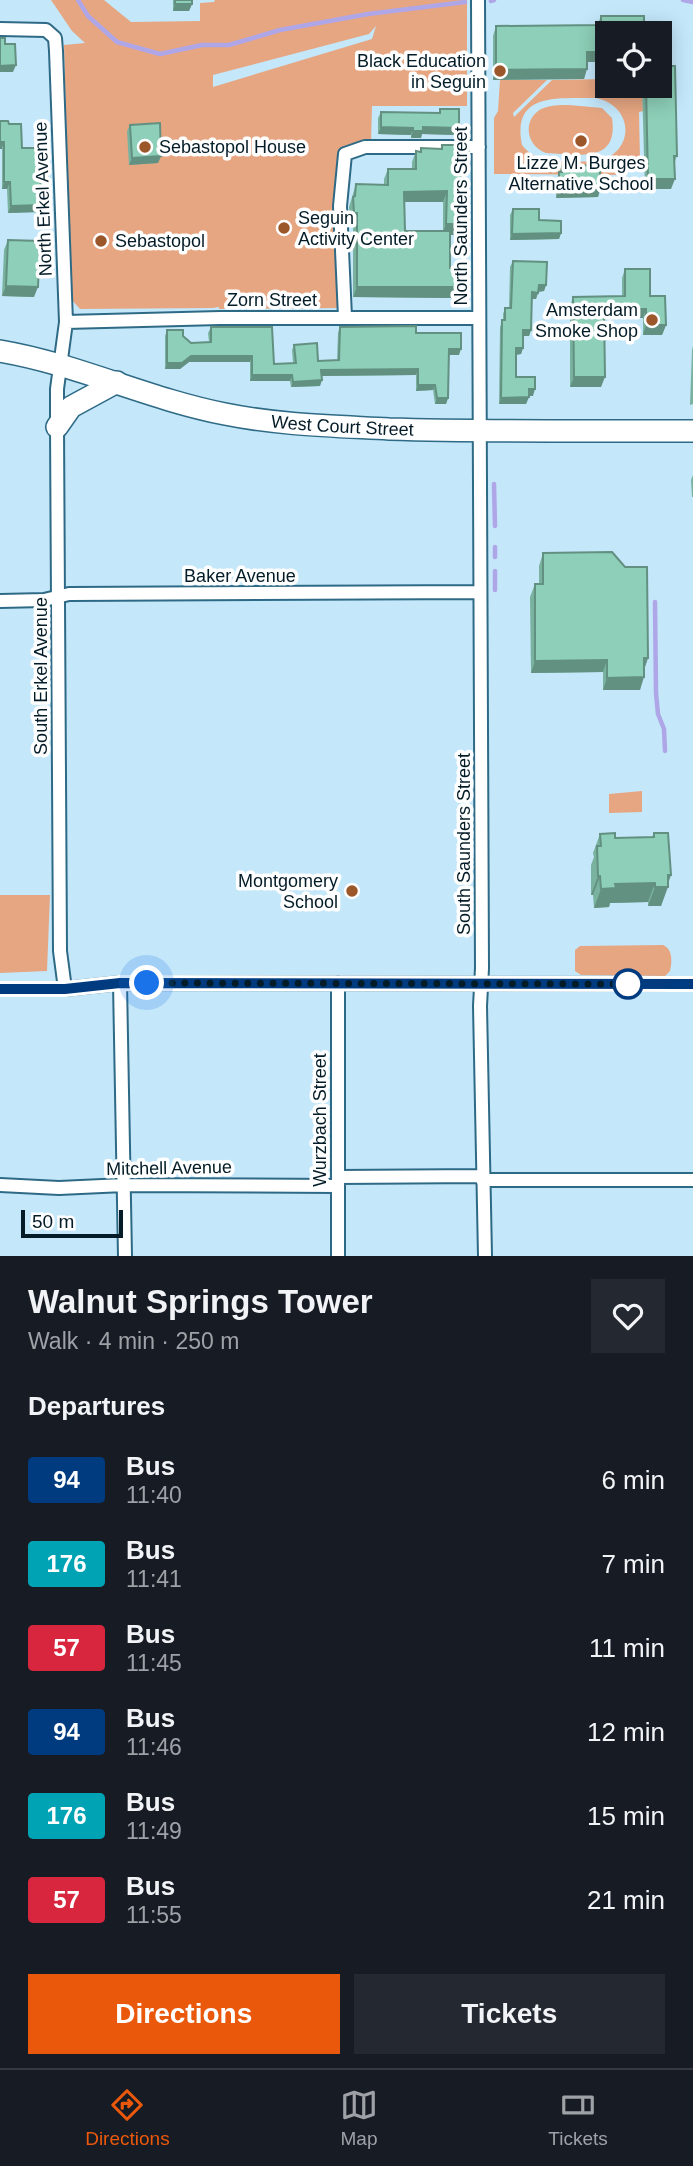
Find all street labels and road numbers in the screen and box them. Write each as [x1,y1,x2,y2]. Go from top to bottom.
street label: North Erkel Avenue [30,121,56,277]
street label: North Saunders Street [451,126,471,306]
street label: Zorn Street [227,290,317,310]
street label: West Court Street [270,411,414,440]
street label: Baker Avenue [184,566,296,586]
street label: South Erkel Avenue [31,597,51,755]
street label: South Saunders Street [454,753,474,935]
street label: Wurzbach Street [310,1053,330,1187]
street label: Mitchell Avenue [106,1157,232,1179]

